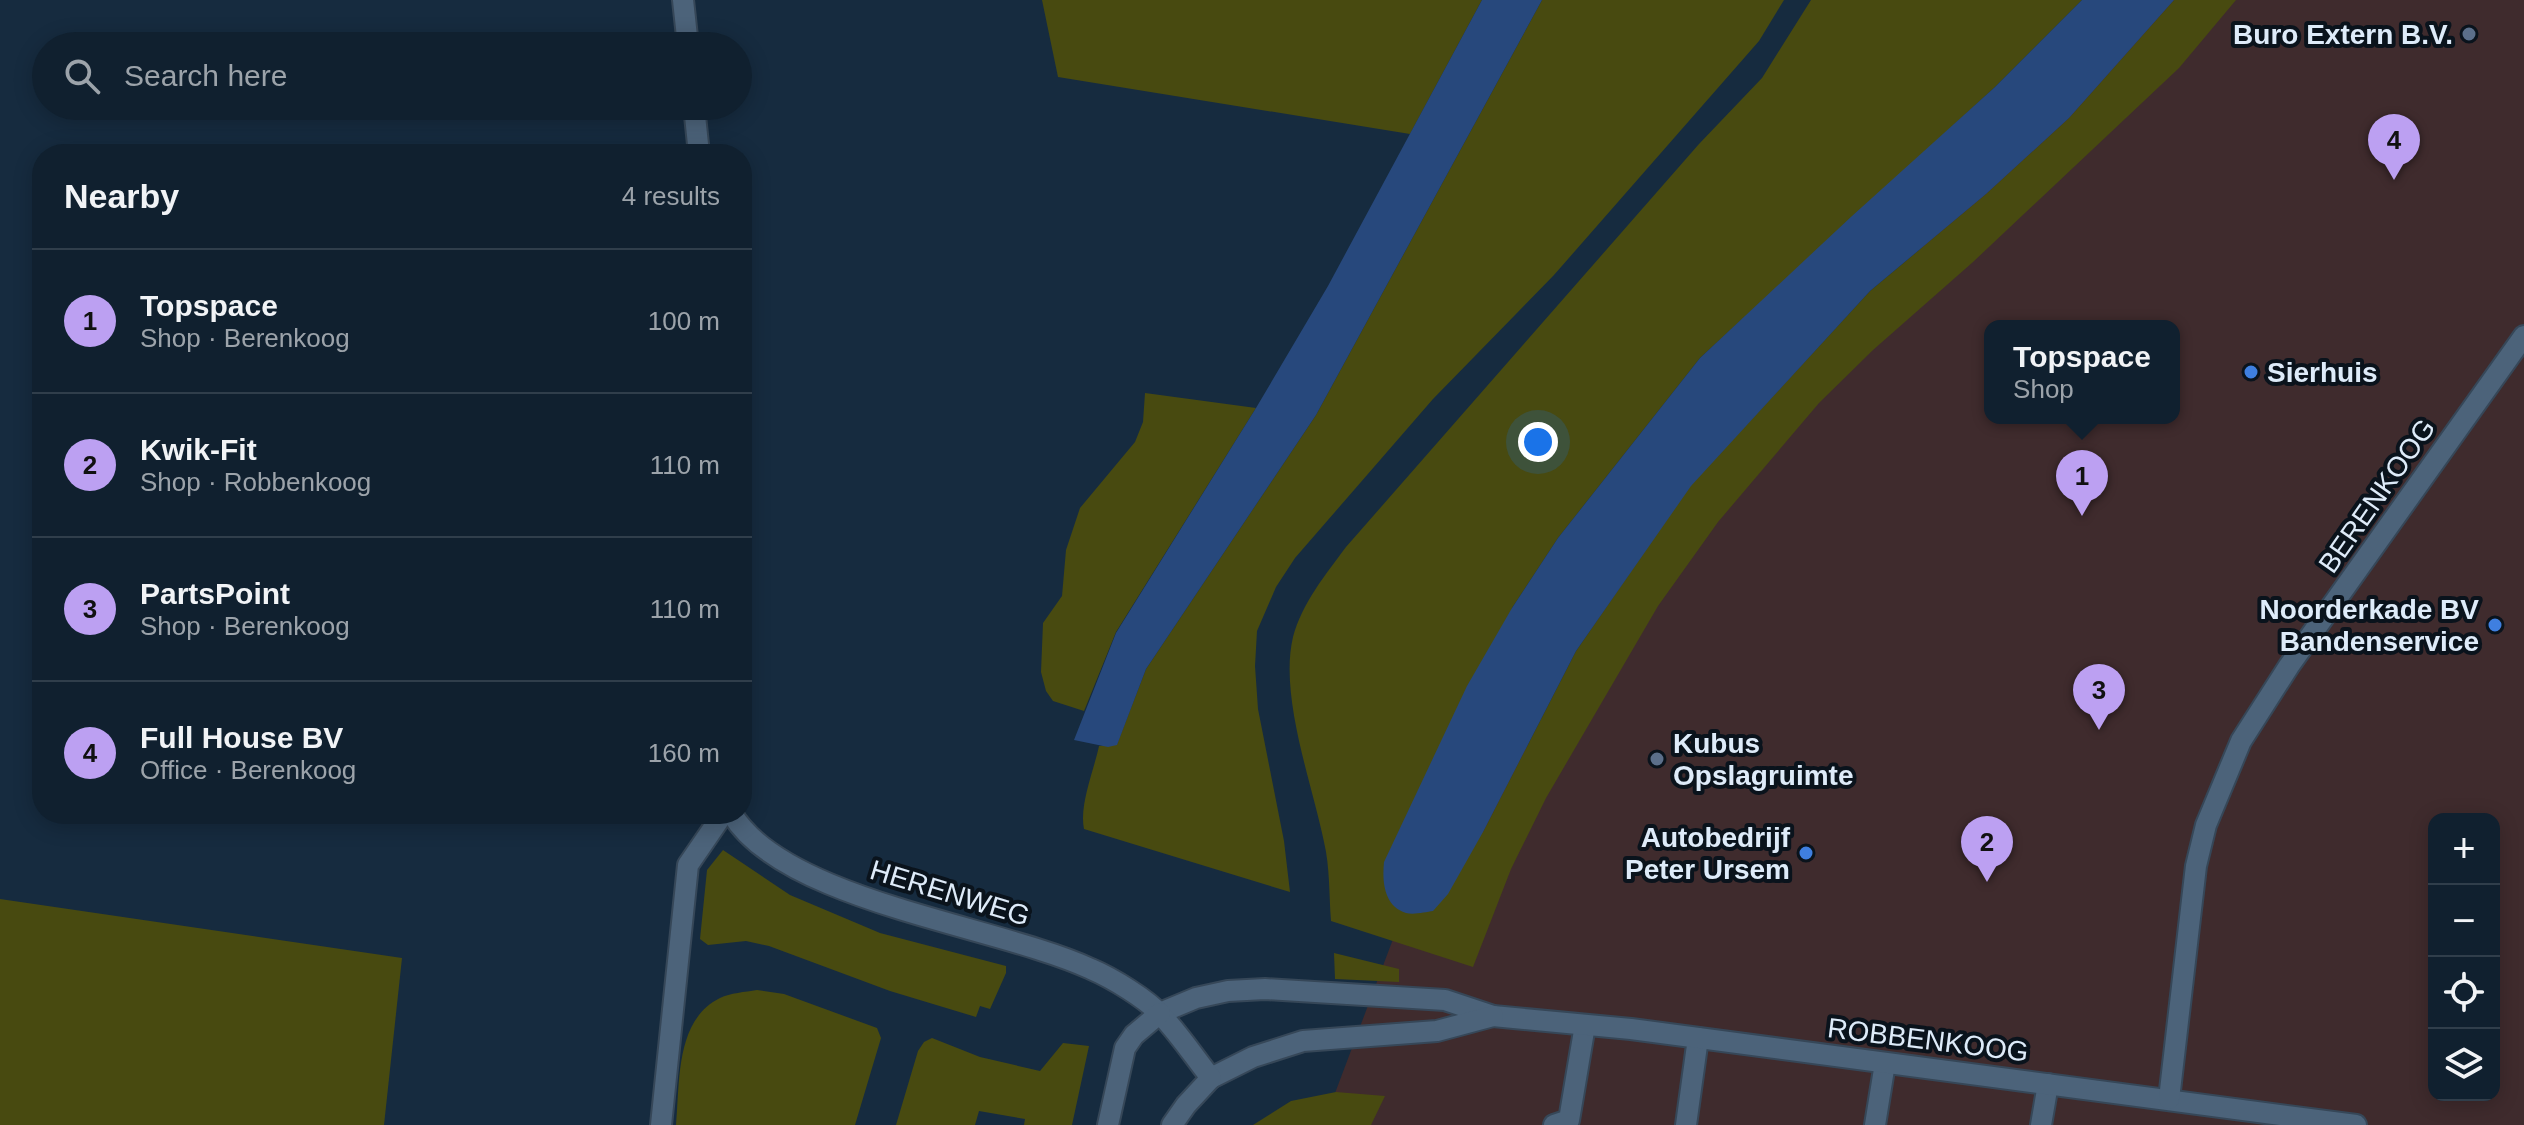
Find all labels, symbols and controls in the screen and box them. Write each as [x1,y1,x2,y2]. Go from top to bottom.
place label: Buro Extern B.V. [2233,19,2453,50]
marker: Buro Extern B.V. [2460,25,2478,43]
search box [32,32,752,120]
icon: search [60,54,104,98]
text: Search here [124,59,287,92]
pin: 4 [2368,114,2420,180]
text: Nearby [64,177,179,215]
text: 4 results [622,181,720,211]
text: Topspace [140,289,278,322]
text: 1 [83,306,97,336]
text: 100 m [648,306,720,336]
popup [1984,320,2180,424]
text: Shop · Berenkoog [140,323,350,353]
text: Topspace [2013,340,2151,373]
place label: Sierhuis [2267,357,2377,388]
marker: Sierhuis [2242,363,2260,381]
text: Shop [2013,374,2074,404]
street label: BERENKOOG [2313,413,2441,579]
your location [1518,422,1558,462]
text: Kwik-Fit [140,433,257,466]
text: 2 [83,450,97,480]
text: 110 m [650,450,720,480]
pin: 1 [2056,450,2108,516]
text: Shop · Robbenkoog [140,467,371,497]
text: PartsPoint [140,577,290,610]
text: 3 [83,594,97,624]
text: 110 m [650,594,720,624]
place label: Noorderkade BV Bandenservice [2260,594,2479,657]
text: Shop · Berenkoog [140,611,350,641]
marker: Noorderkade BV Bandenservice [2486,616,2504,634]
pin: 3 [2073,664,2125,730]
text: Full House BV [140,721,343,754]
place label: Kubus Opslagruimte [1673,728,1853,791]
text: 4 [83,738,97,768]
text: 160 m [648,738,720,768]
marker: Kubus Opslagruimte [1648,750,1666,768]
text: Office · Berenkoog [140,755,356,785]
map controls [2428,813,2500,1101]
button: + [2428,813,2500,885]
pin: 2 [1961,816,2013,882]
place label: Autobedrijf Peter Ursem [1625,822,1791,885]
marker: Autobedrijf Peter Ursem [1797,844,1815,862]
street label: HERENWEG [867,854,1033,932]
button: − [2428,885,2500,957]
button: locate [2428,957,2500,1029]
street label: ROBBENKOOG [1826,1012,2030,1068]
button: layers [2428,1029,2500,1101]

